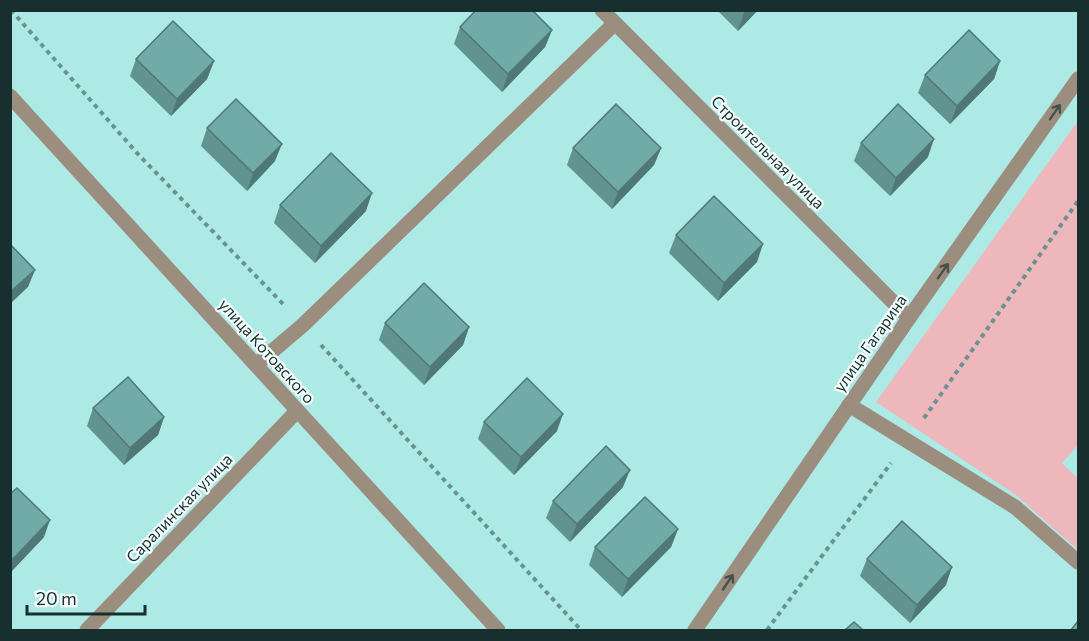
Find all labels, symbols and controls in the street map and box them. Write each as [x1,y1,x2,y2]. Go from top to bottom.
street label: Строительная улица [708,91,829,212]
one-way arrow [1049,104,1061,120]
one-way arrow [936,263,949,279]
street label: улица Гагарина [829,291,910,395]
street label: улица Котовского [215,295,319,407]
street label: Саралинская улица [122,449,236,566]
one-way arrow [722,575,734,591]
scale bar [27,578,146,616]
text: 20 m [36,587,77,609]

